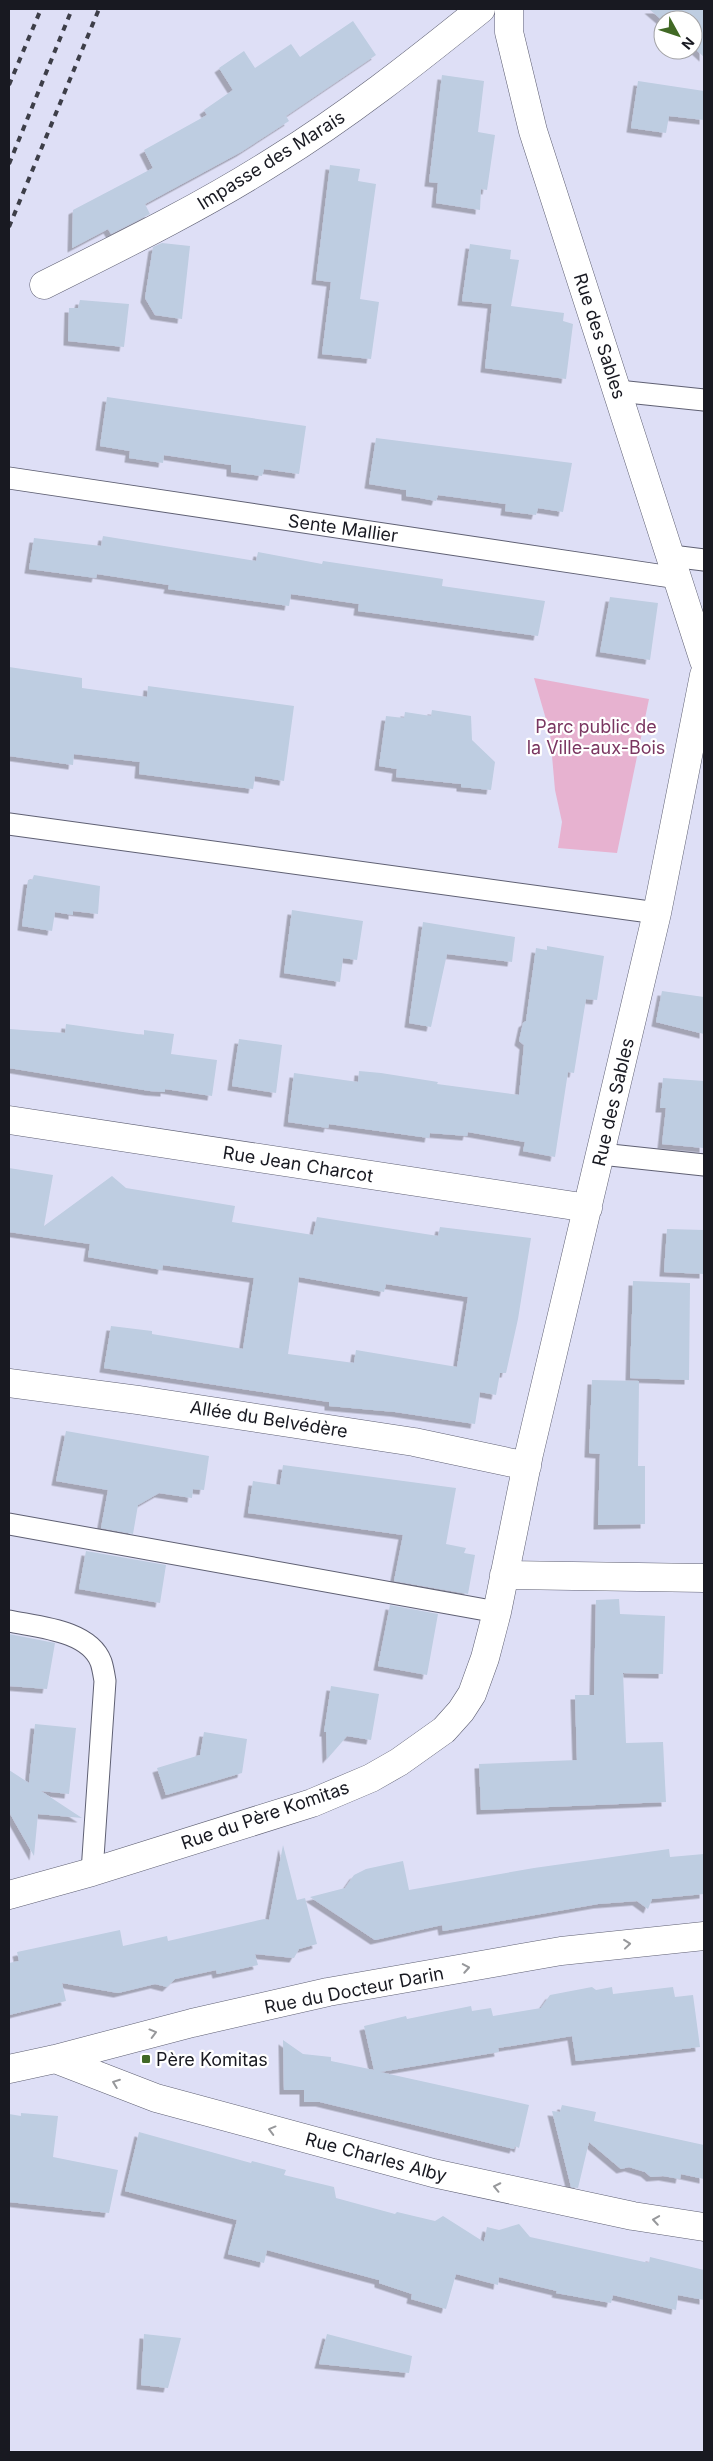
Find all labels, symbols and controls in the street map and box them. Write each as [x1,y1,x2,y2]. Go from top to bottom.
north arrow [653,10,703,60]
text: N [678,34,698,53]
street label: Impasse des Marais [193,106,349,214]
street label: Rue des Sables [570,271,630,401]
street label: Sente Mallier [287,510,399,546]
park label: Parc public de la Ville-aux-Bois [527,716,665,758]
street label: Rue des Sables [588,1036,638,1168]
street label: Rue Jean Charcot [221,1142,375,1186]
street label: Allée du Belvédère [189,1396,349,1442]
street label: Rue du Père Komitas [178,1776,352,1854]
one-way arrow [623,1939,631,1950]
street label: Rue du Docteur Darin [262,1962,446,2018]
one-way arrow [462,1964,471,1974]
one-way arrow [149,2028,158,2039]
place label: Père Komitas [156,2049,268,2070]
marker: Père Komitas [140,2053,152,2065]
one-way arrow [112,2079,121,2089]
one-way arrow [268,2125,276,2135]
street label: Rue Charles Alby [303,2128,449,2186]
one-way arrow [492,2182,501,2193]
one-way arrow [652,2215,660,2226]

